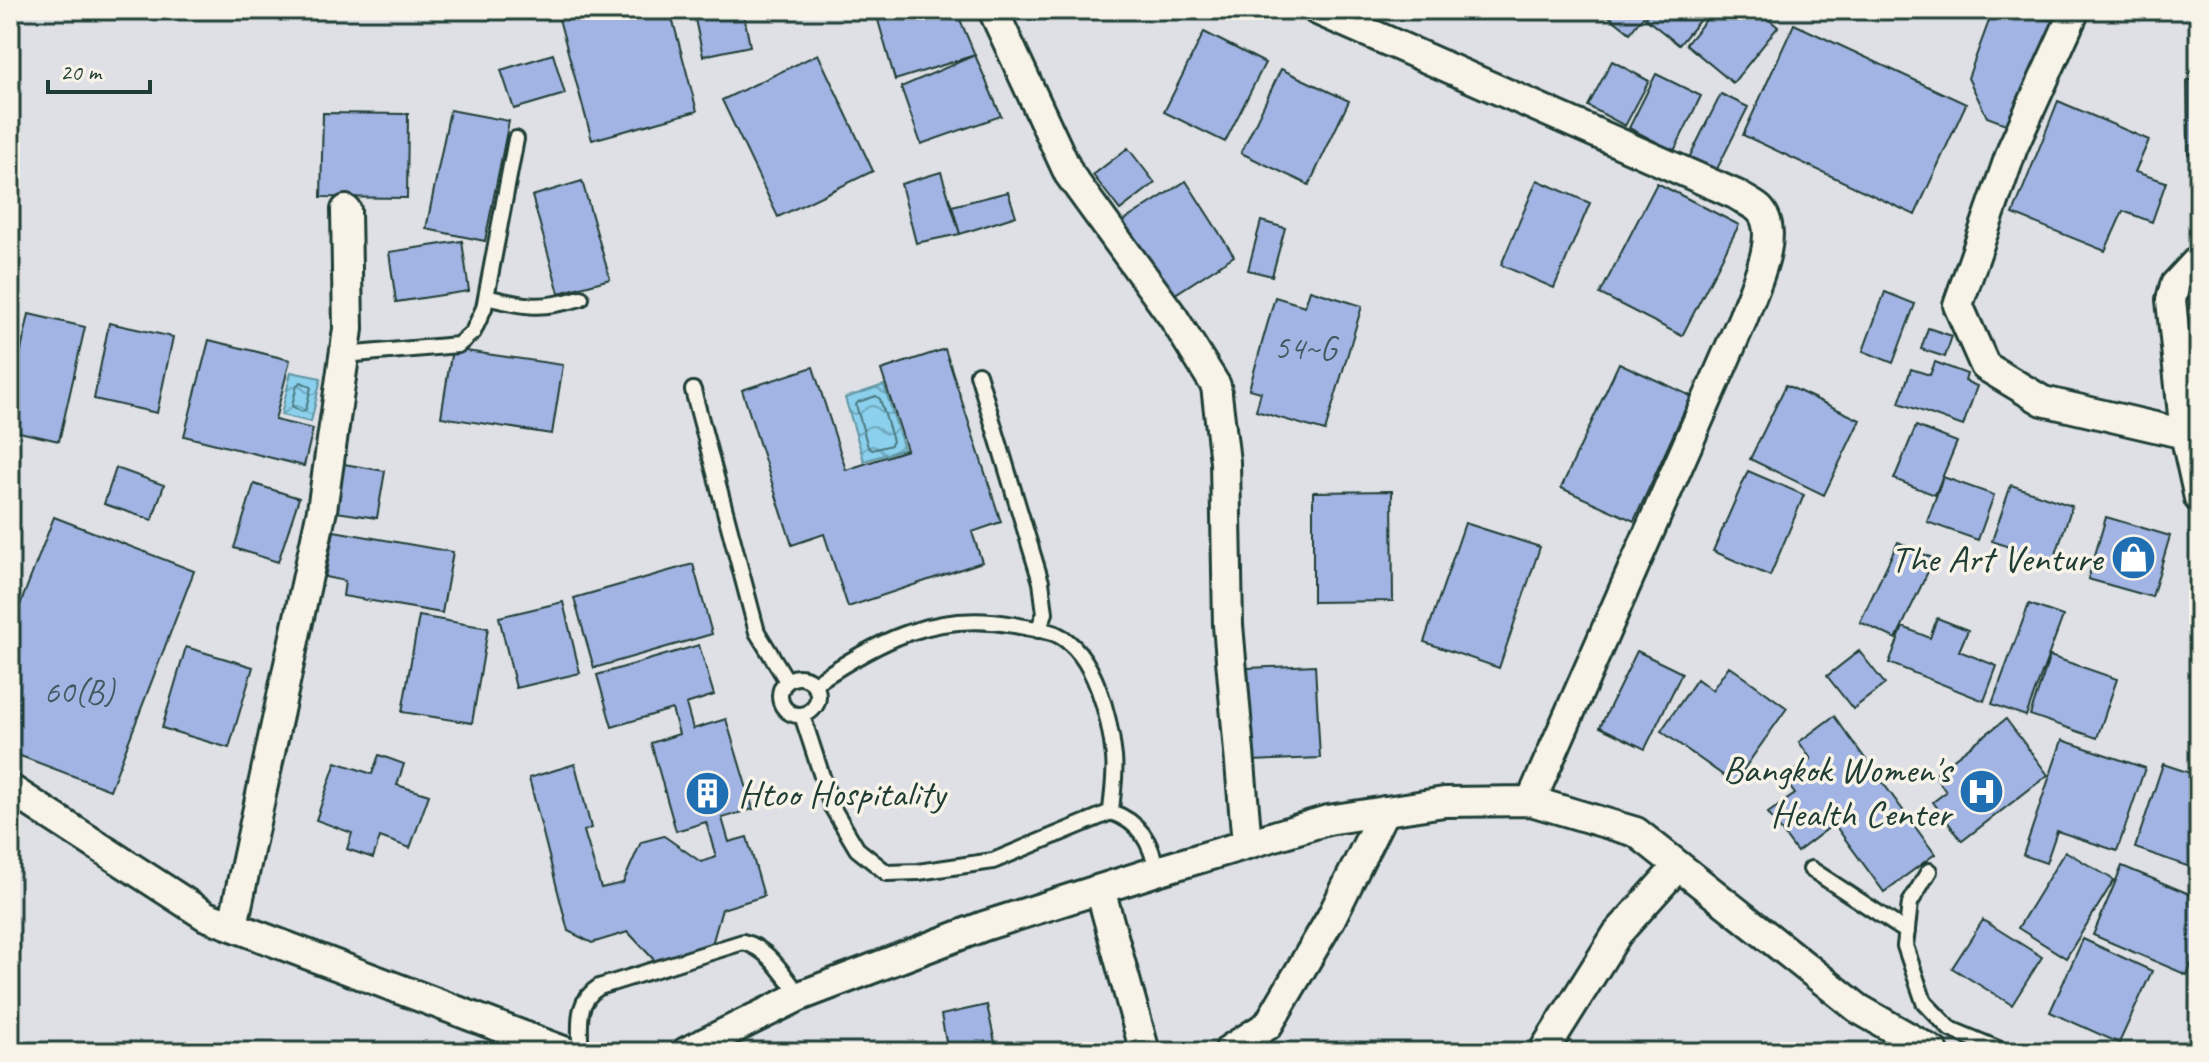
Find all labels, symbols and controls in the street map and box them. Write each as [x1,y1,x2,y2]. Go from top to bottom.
scale bar [48,44,150,94]
text: 20 m [60,57,103,87]
house number: 54~G [1274,326,1340,369]
shop icon: The Art Venture [2109,534,2157,582]
place label: The Art Venture [1891,535,2105,582]
house number: 60(B) [44,670,116,713]
place label: Bangkok Women's Health Center [1723,746,1955,837]
hospital icon: Bangkok Women's Health Center [1958,767,2006,815]
building icon: Htoo Hospitality [683,769,731,817]
place label: Htoo Hospitality [738,770,948,817]

